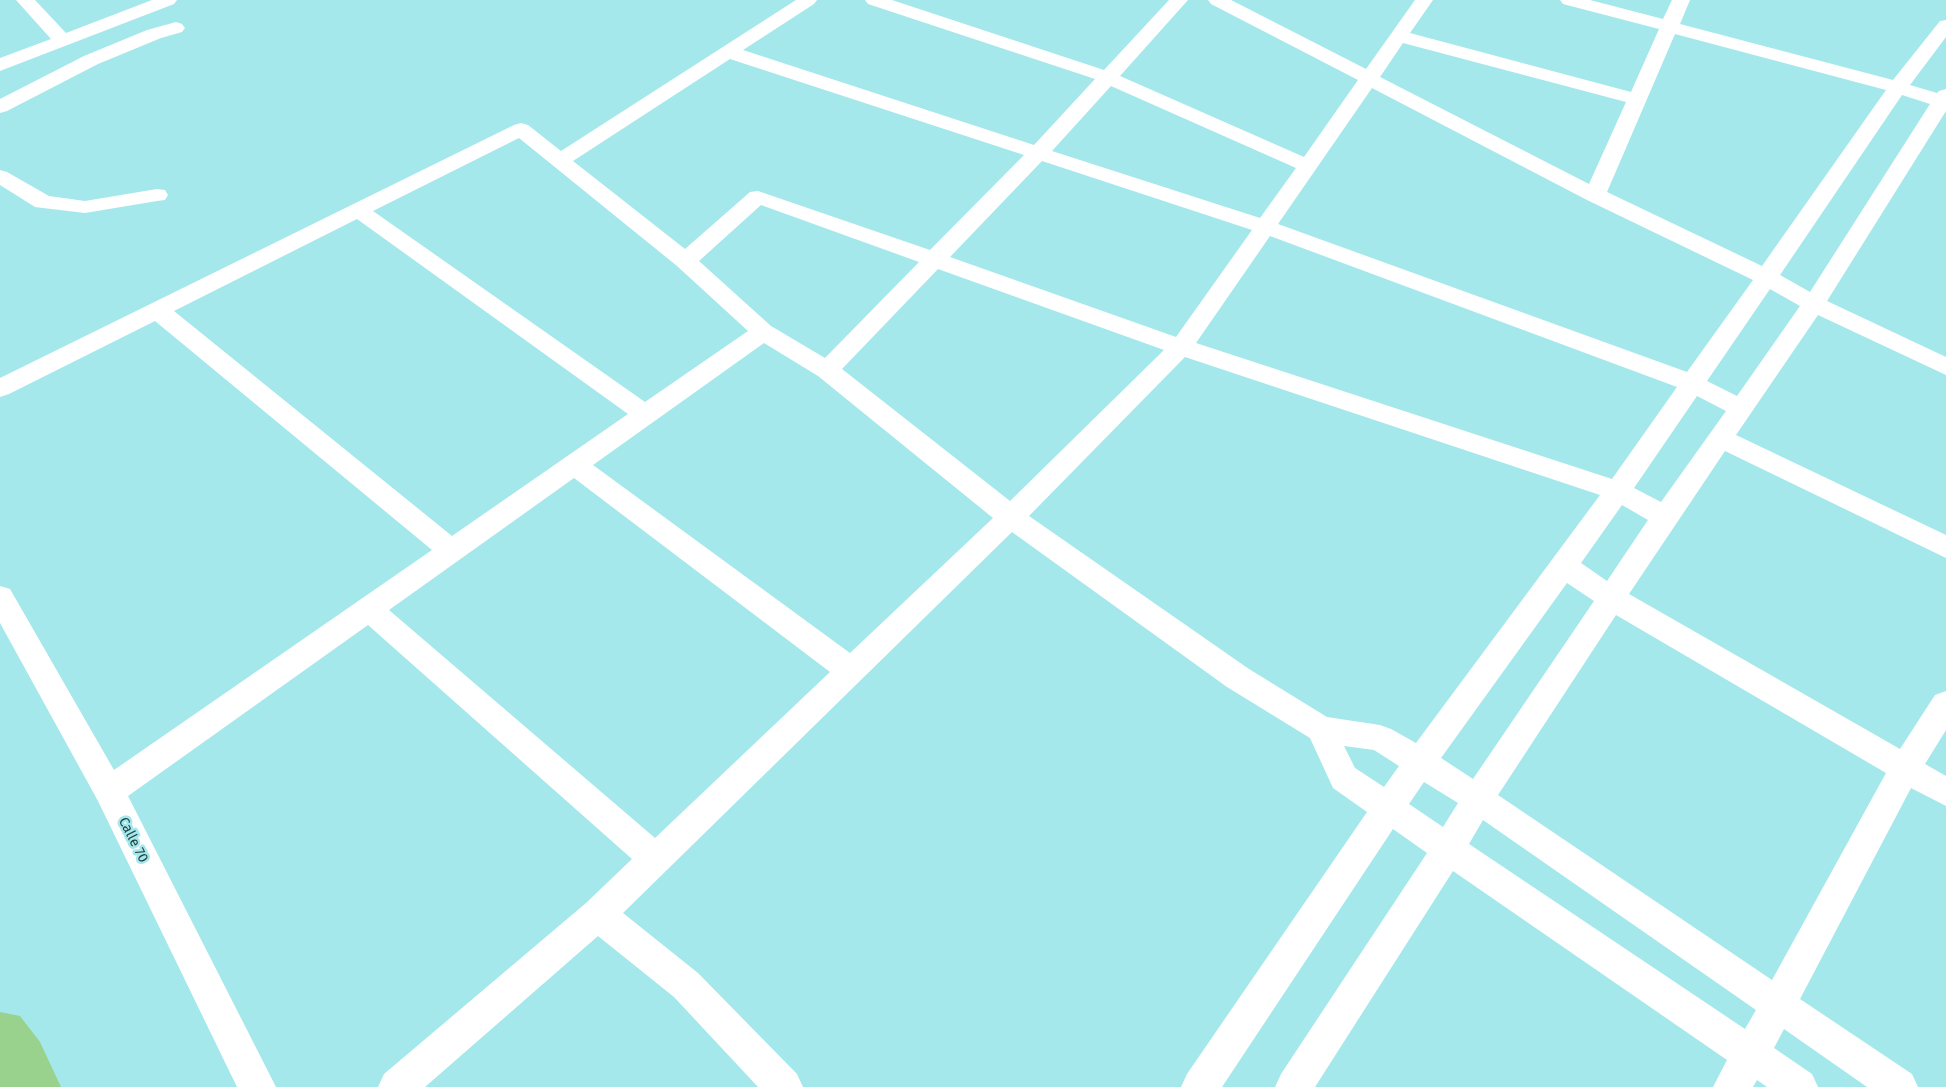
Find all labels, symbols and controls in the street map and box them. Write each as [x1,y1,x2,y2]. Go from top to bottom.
street label: Calle 70 [115,815,151,865]

